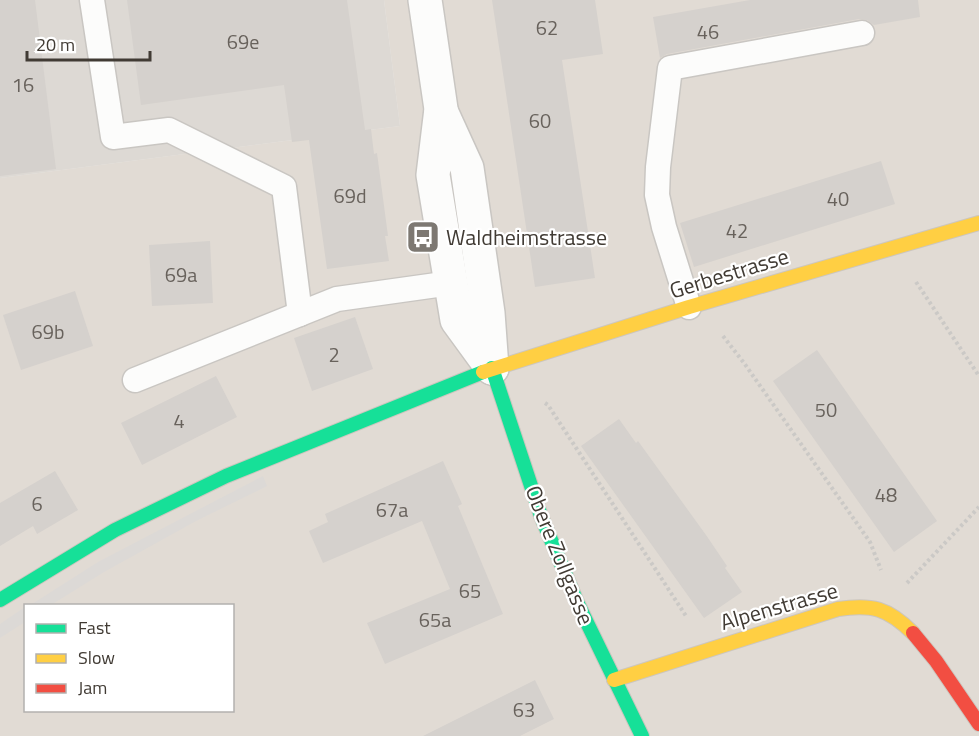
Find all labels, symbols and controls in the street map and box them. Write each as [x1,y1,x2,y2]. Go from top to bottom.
house number: 62 [536,12,558,43]
house number: 46 [697,16,719,47]
scale bar [27,24,150,62]
house number: 69e [227,26,259,57]
text: 20 m [36,31,75,58]
house number: 16 [12,69,34,100]
house number: 60 [529,105,551,136]
house number: 69d [334,180,366,211]
house number: 40 [827,183,849,214]
house number: 42 [726,215,748,246]
bus stop icon: Waldheimstrasse [405,219,441,255]
place label: Waldheimstrasse [446,220,607,254]
street label: Gerbestrasse [665,239,793,307]
house number: 69a [165,259,197,290]
house number: 69b [32,316,64,347]
house number: 2 [328,339,340,370]
house number: 50 [815,394,837,425]
house number: 4 [173,405,185,436]
house number: 48 [875,479,897,510]
street label: Obere Zollgasse [517,480,603,630]
house number: 6 [31,488,43,519]
house number: 67a [376,494,408,525]
street label: Alpenstrasse [716,573,842,639]
house number: 65 [459,575,481,606]
legend [24,604,234,712]
house number: 65a [419,604,451,635]
text: Fast [78,614,111,641]
text: Slow [78,644,115,671]
text: Jam [78,674,107,701]
house number: 63 [513,694,535,725]

